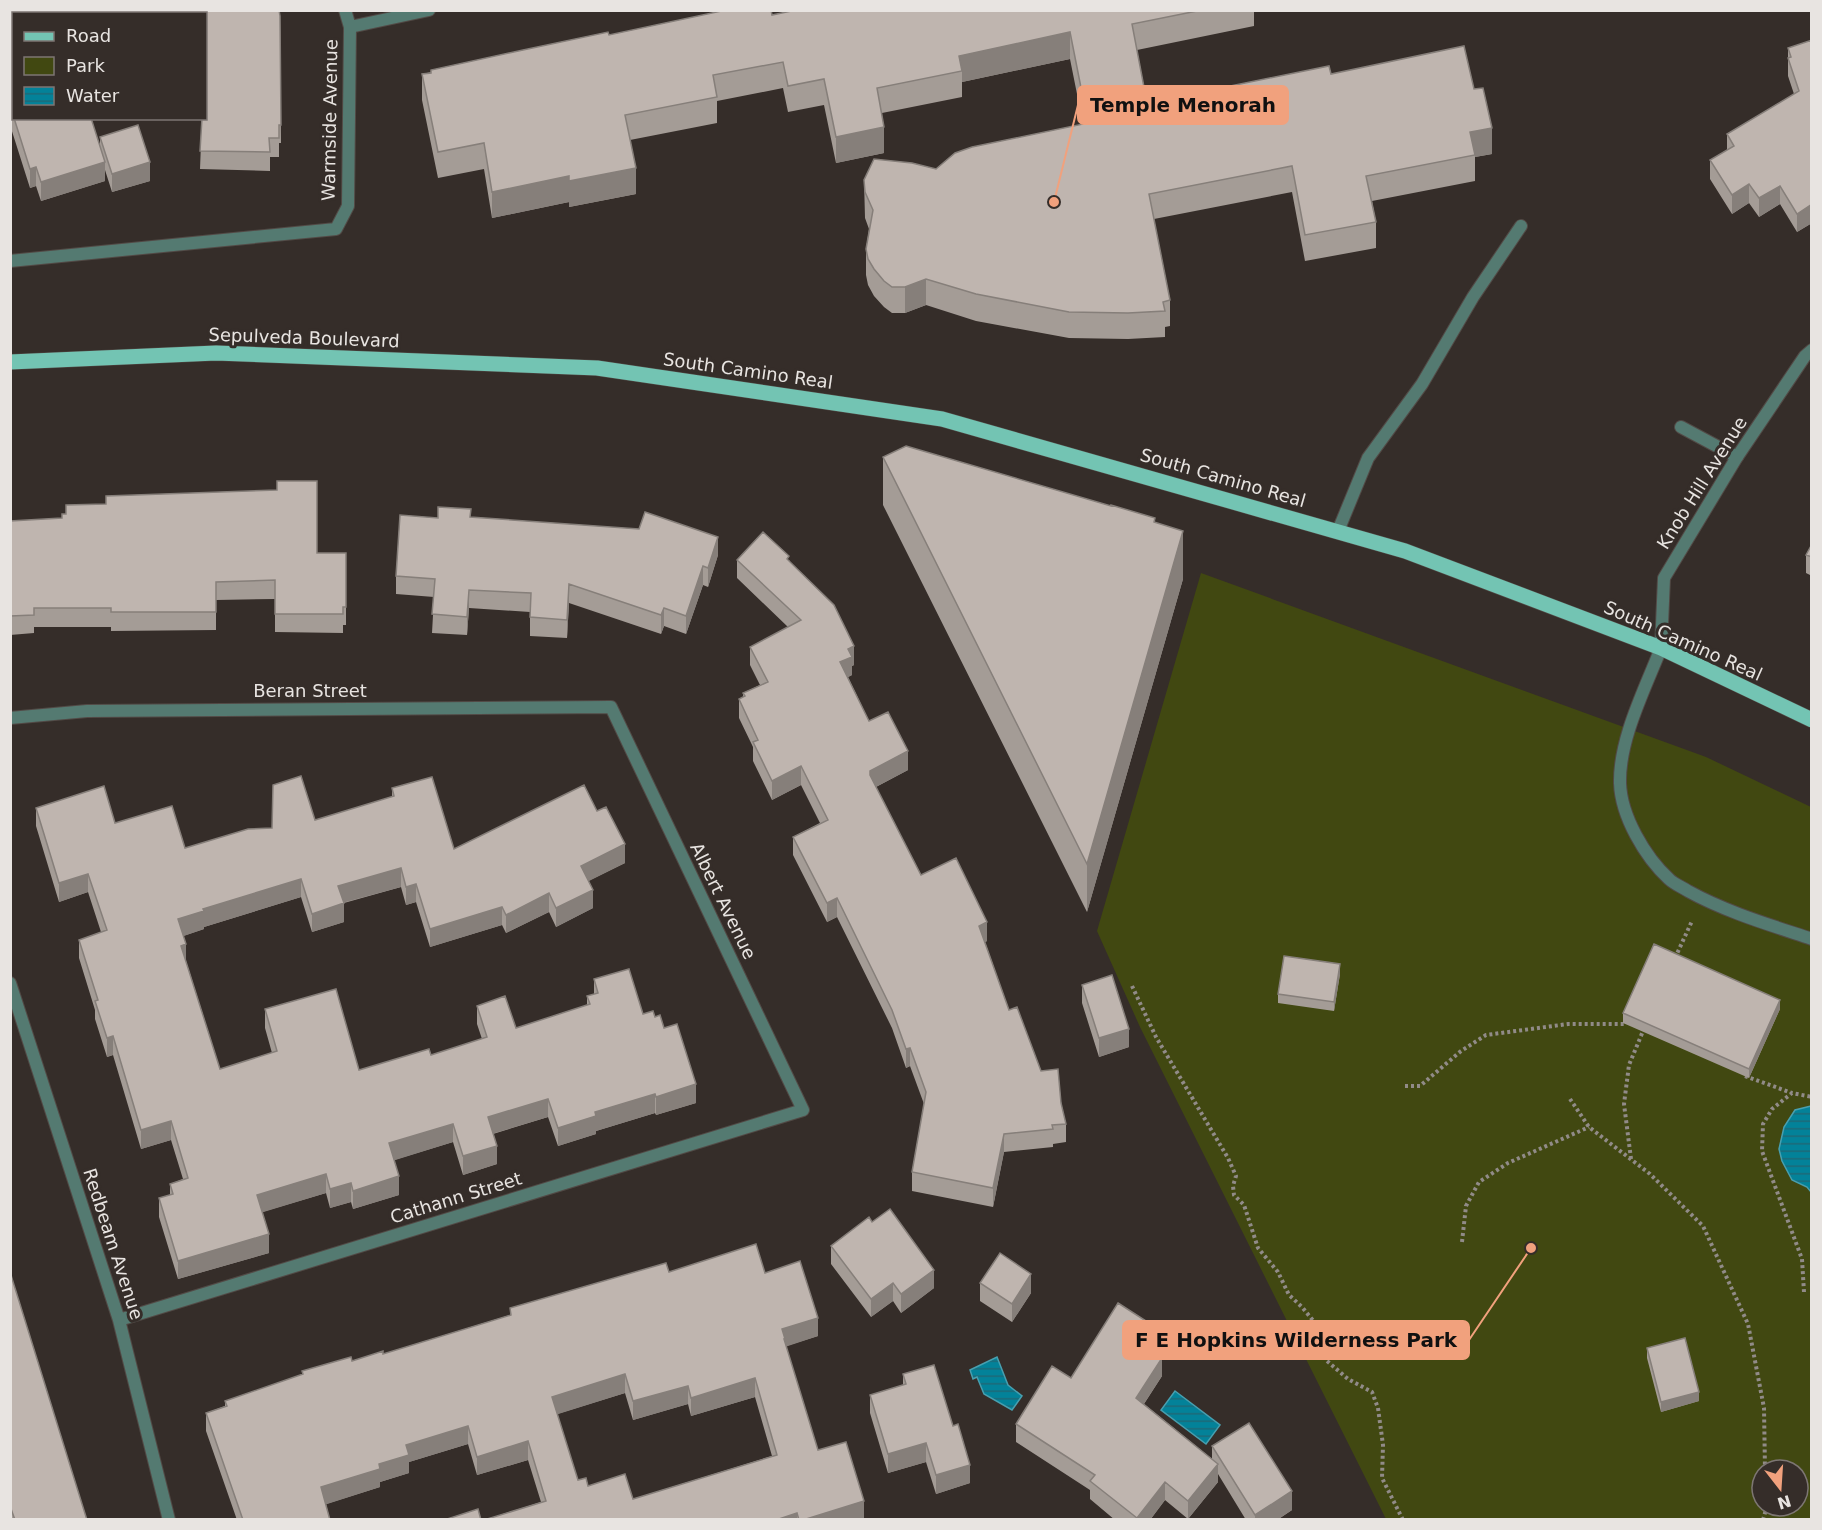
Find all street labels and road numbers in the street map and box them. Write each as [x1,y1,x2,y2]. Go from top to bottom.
street label: Warmside Avenue [318,39,341,201]
street label: Sepulveda Boulevard [208,324,400,351]
street label: South Camino Real [662,348,834,393]
street label: Knob Hill Avenue [1652,413,1751,553]
street label: South Camino Real [1138,444,1308,511]
street label: South Camino Real [1601,596,1766,685]
street label: Beran Street [253,680,367,701]
street label: Albert Avenue [686,839,761,962]
street label: Redbeam Avenue [79,1166,148,1322]
street label: Cathann Street [388,1168,524,1227]

